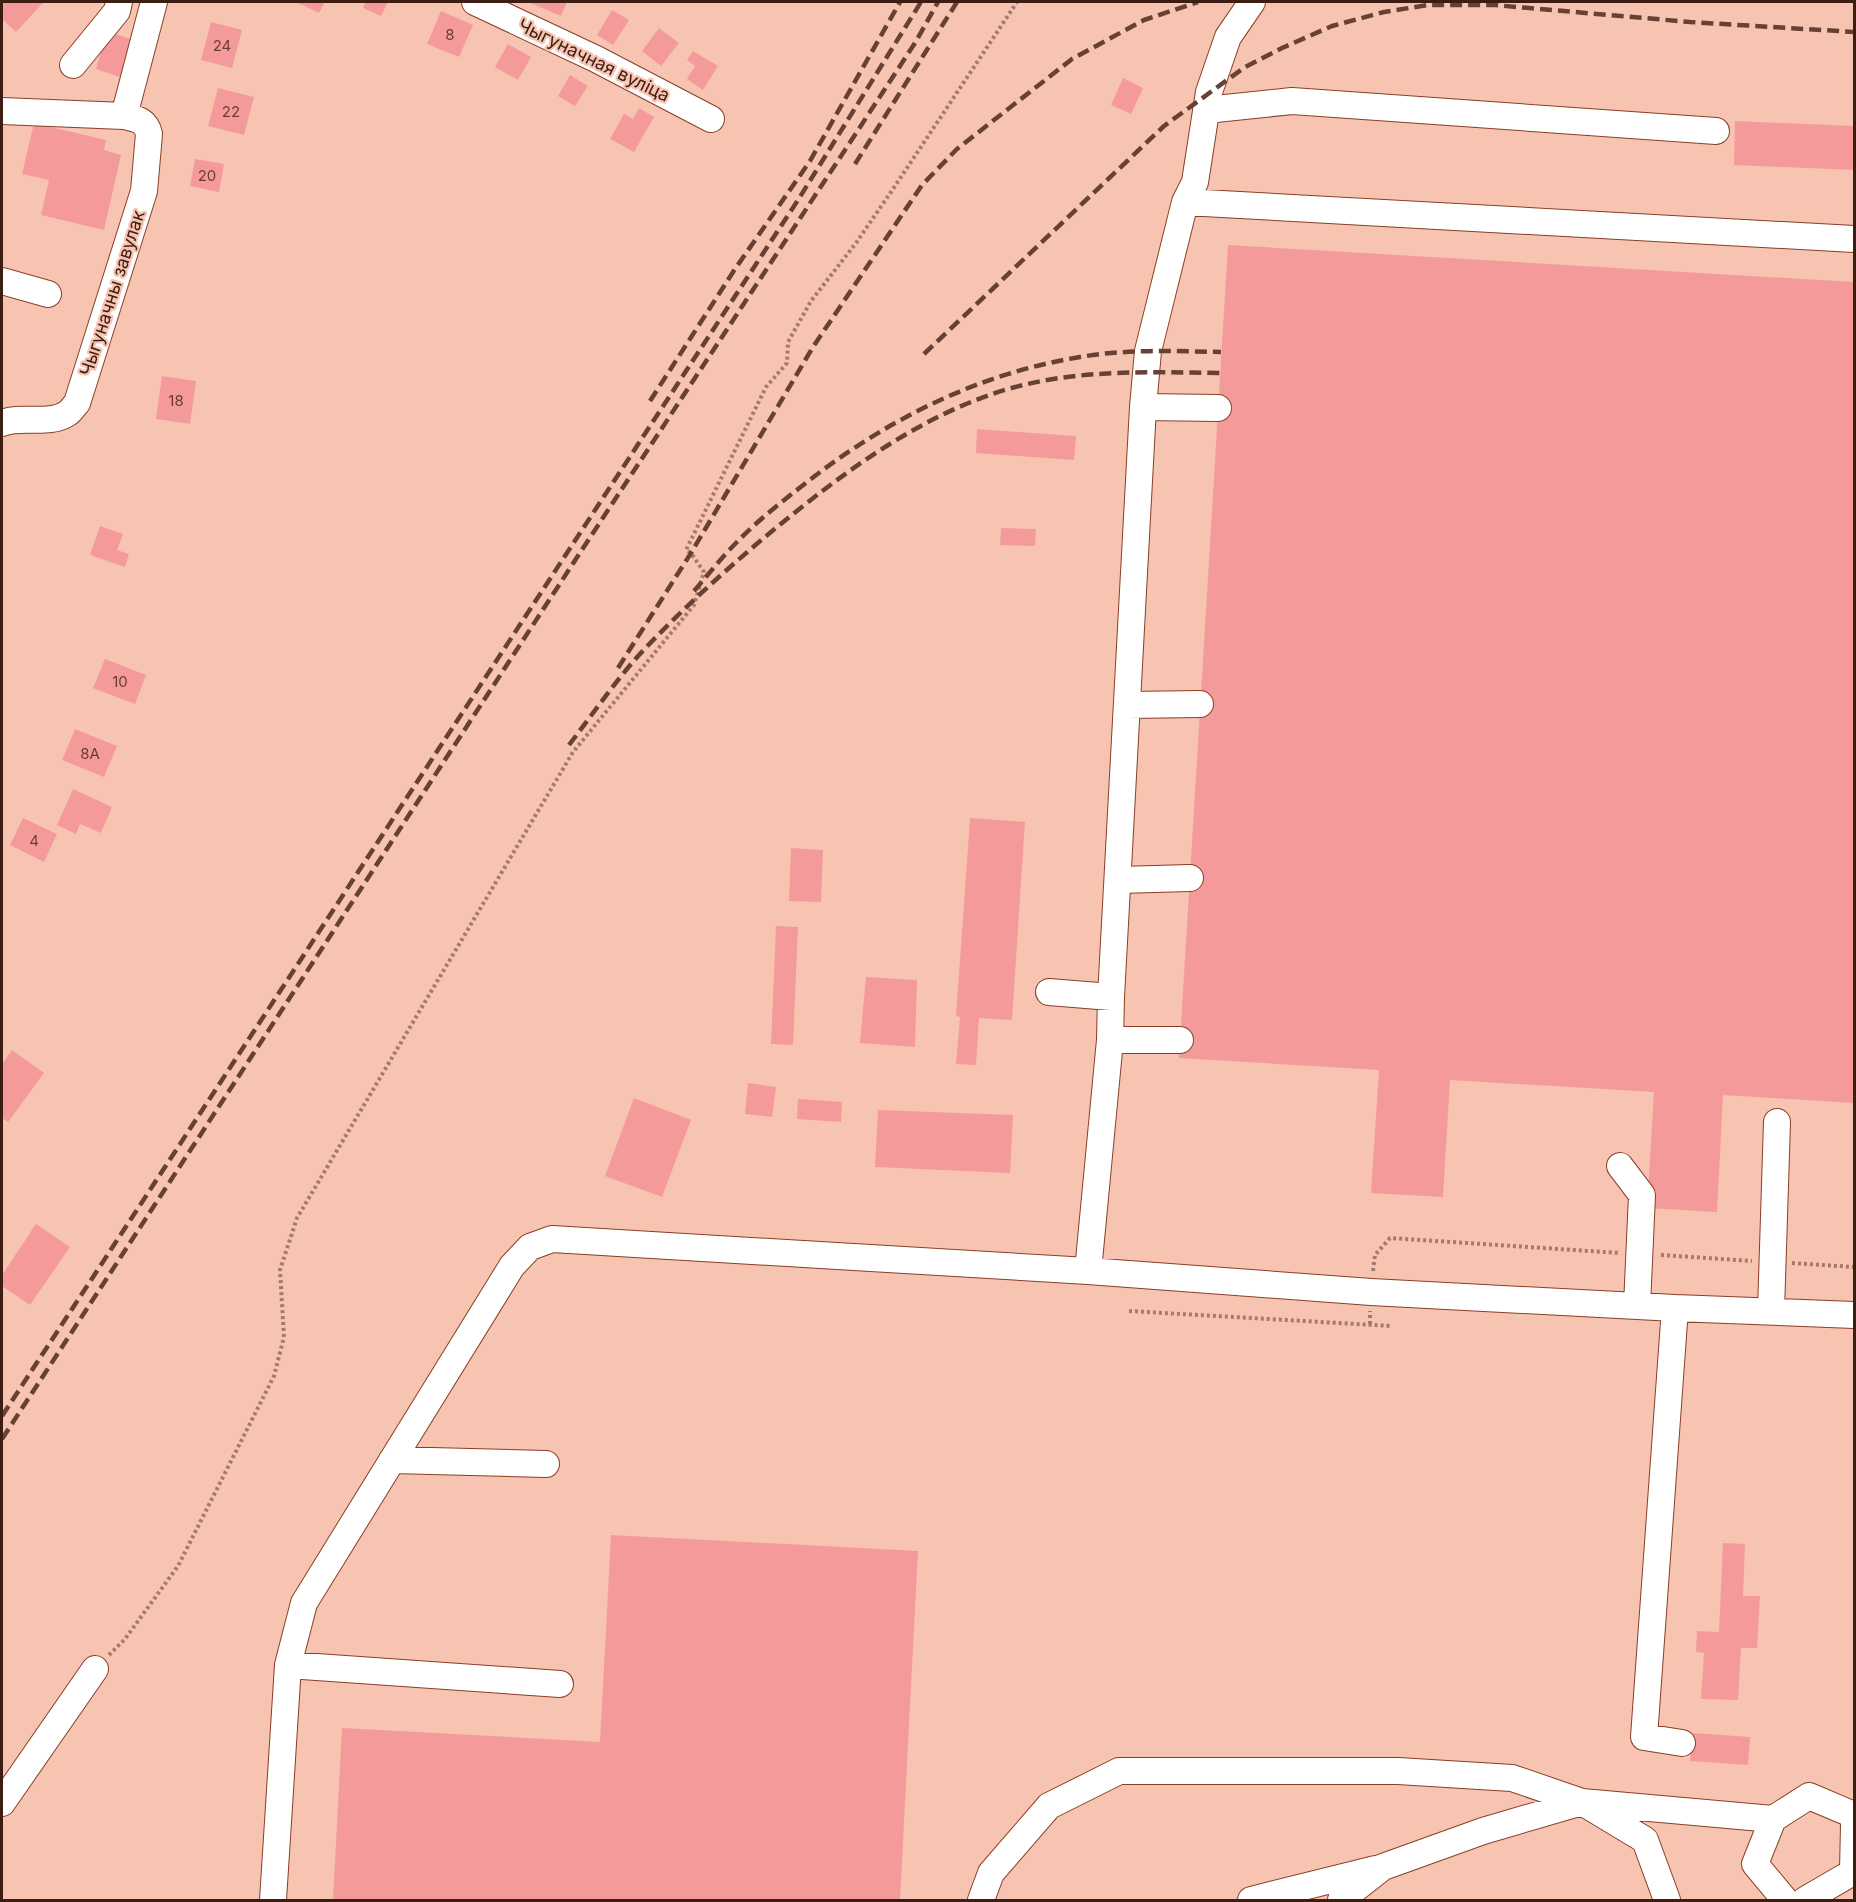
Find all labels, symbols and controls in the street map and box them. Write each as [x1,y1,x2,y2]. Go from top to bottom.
street label: Чыгуначная вуліца [515,14,673,106]
house number: 8 [445,25,455,44]
house number: 24 [213,36,231,55]
house number: 22 [222,102,240,121]
house number: 20 [198,166,216,185]
street label: Чыгуначны завулак [75,207,149,378]
house number: 18 [168,391,184,410]
house number: 10 [112,672,128,691]
house number: 8А [80,744,100,763]
house number: 4 [29,831,39,850]

